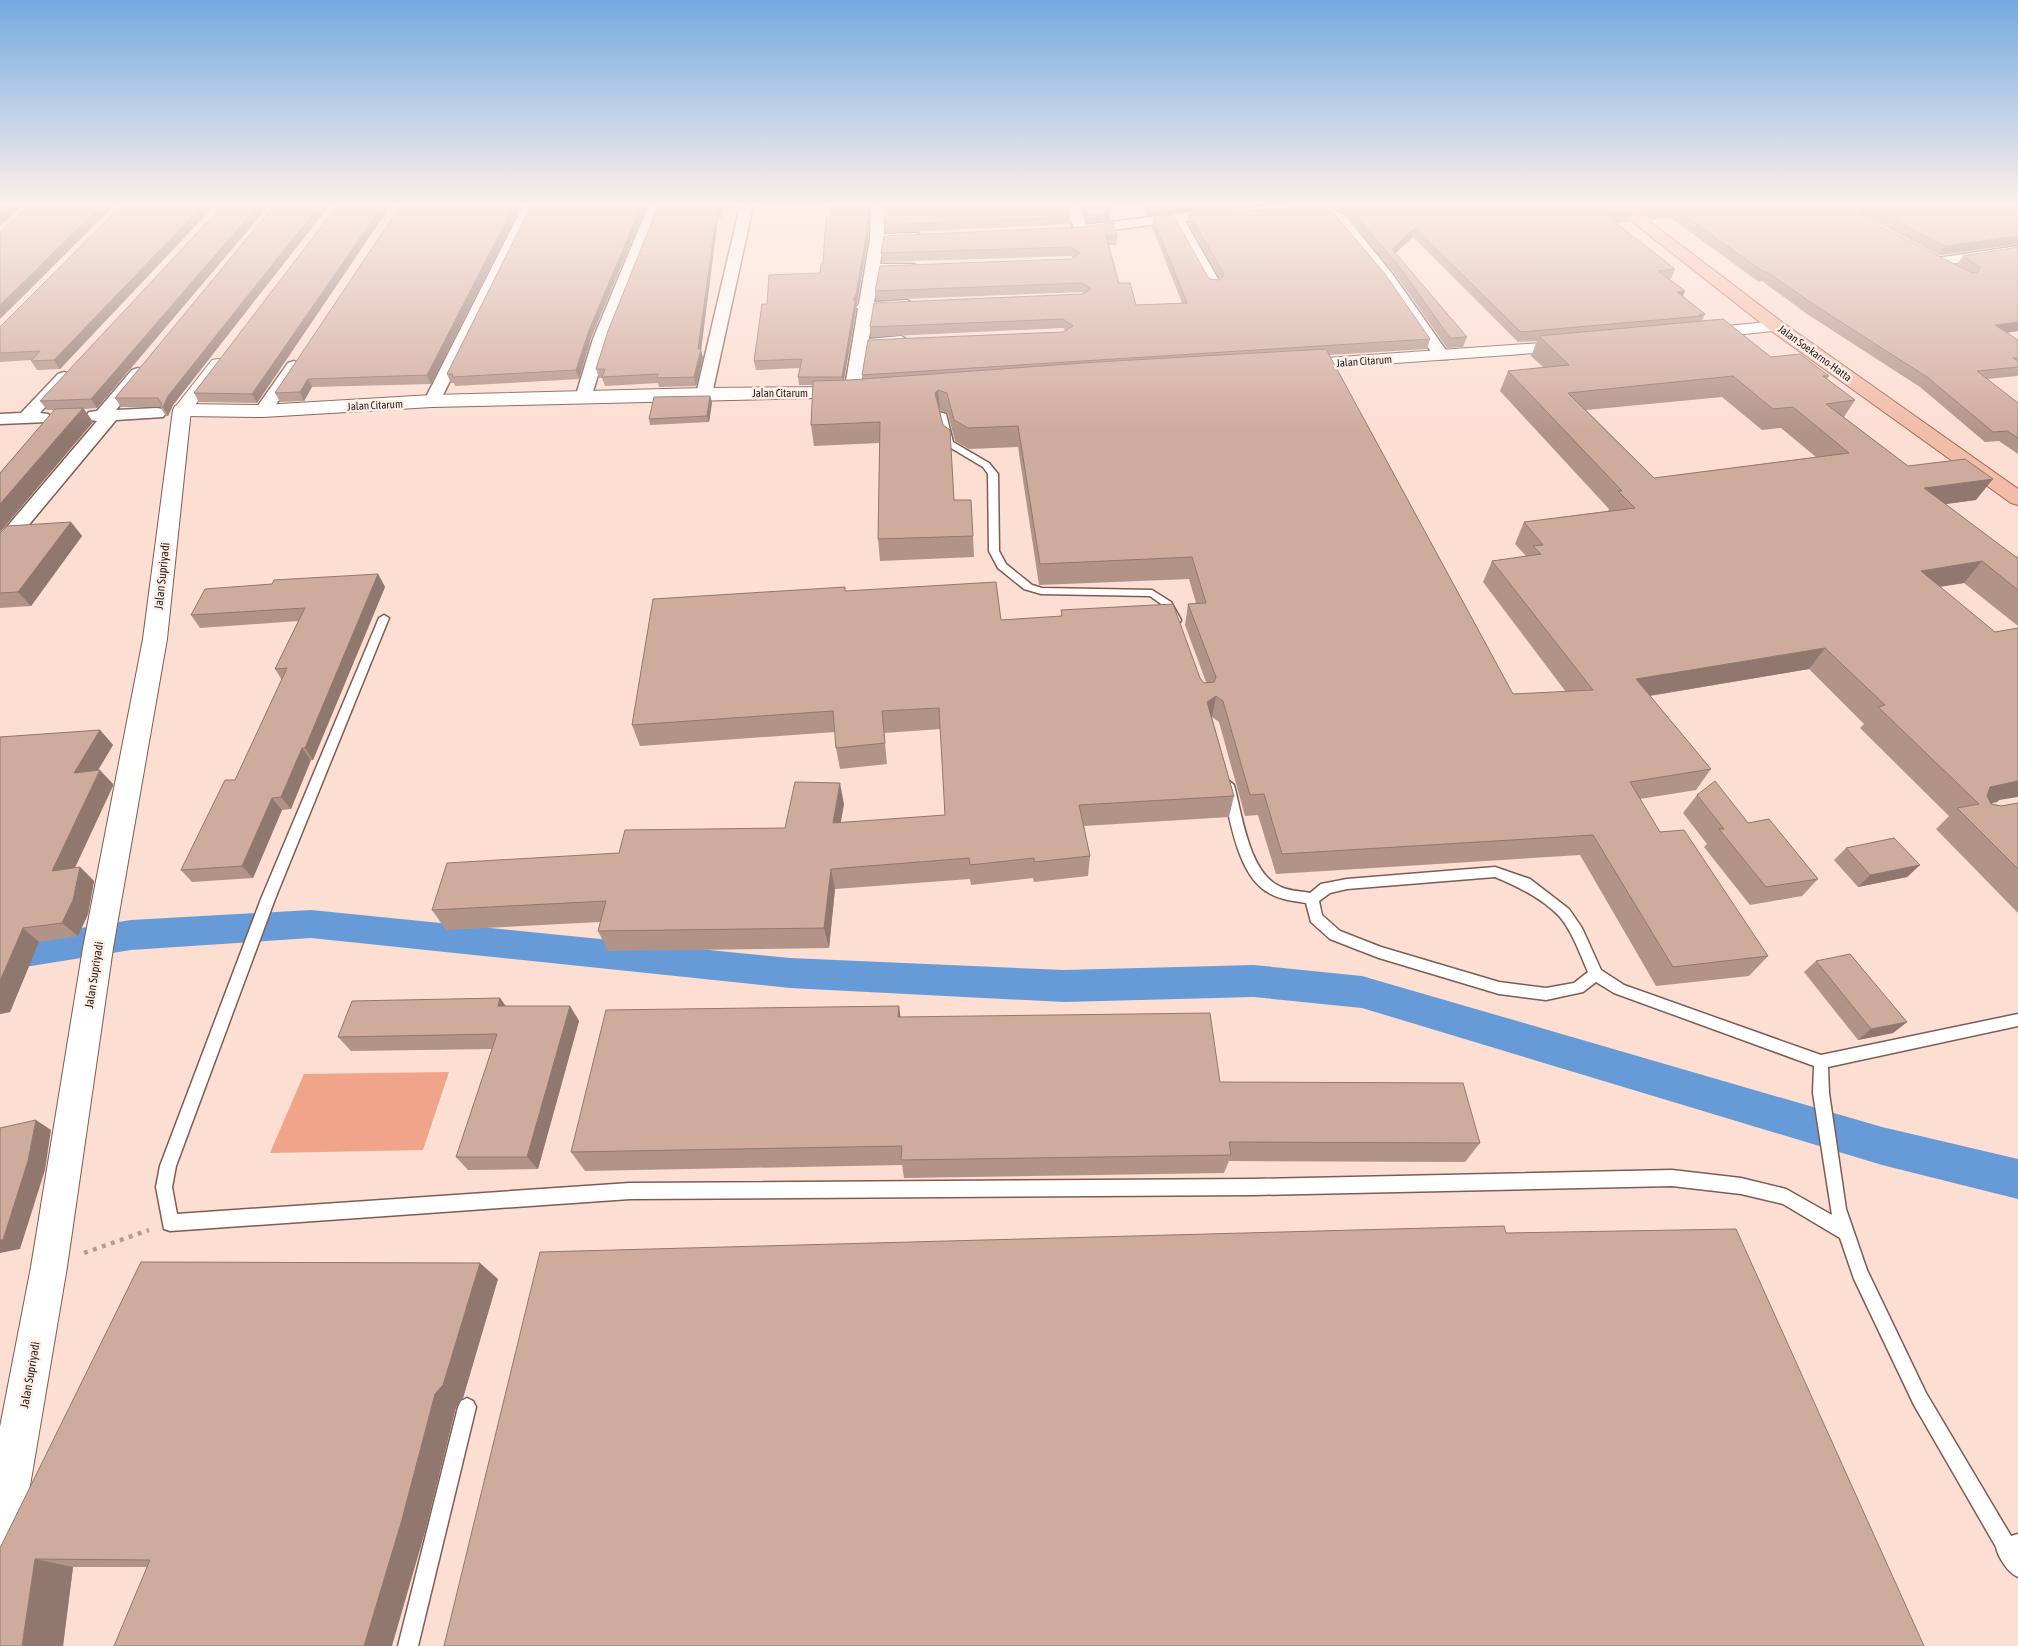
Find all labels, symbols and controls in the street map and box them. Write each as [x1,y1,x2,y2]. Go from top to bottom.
street label: Jalan Soekarno-Hatta [1776,322,1854,384]
street label: Jalan Citarum [1336,353,1392,369]
street label: Jalan Citarum [752,387,808,399]
street label: Jalan Citarum [347,398,403,412]
street label: Jalan Supriyadi [152,542,172,610]
street label: Jalan Supriyadi [82,941,106,1009]
street label: Jalan Supriyadi [17,1341,43,1409]

